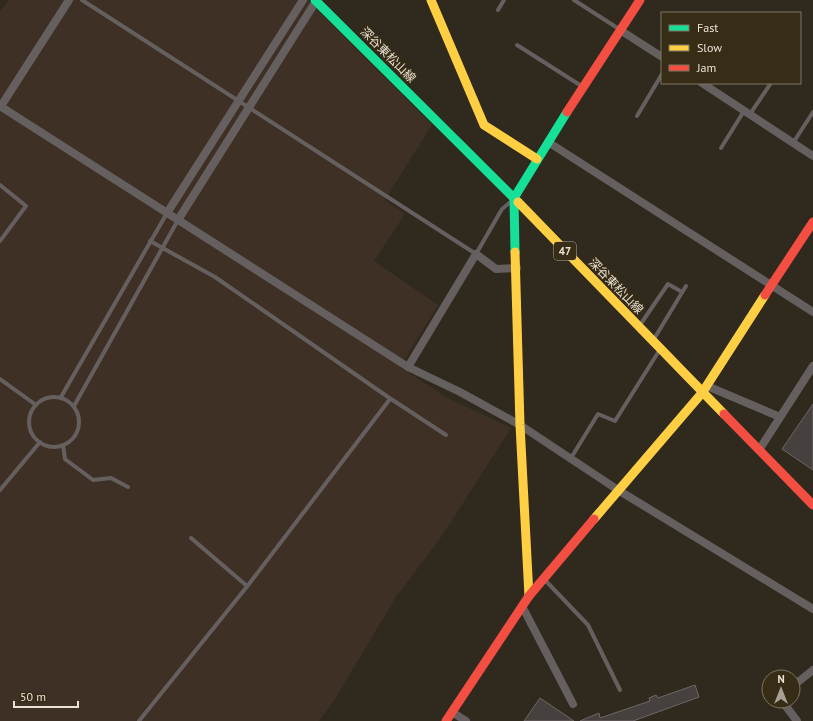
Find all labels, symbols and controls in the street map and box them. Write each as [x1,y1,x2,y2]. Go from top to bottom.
legend [661,12,801,84]
text: Fast [697,20,718,35]
street label: 深谷東松山線 [358,24,419,85]
text: Slow [697,40,722,55]
text: Jam [696,60,716,75]
road number: 47 [554,242,576,260]
street label: 深谷東松山線 [586,255,647,317]
north arrow [761,669,801,709]
text: N [777,672,785,686]
scale bar [14,683,78,709]
text: 50 m [20,689,46,704]

